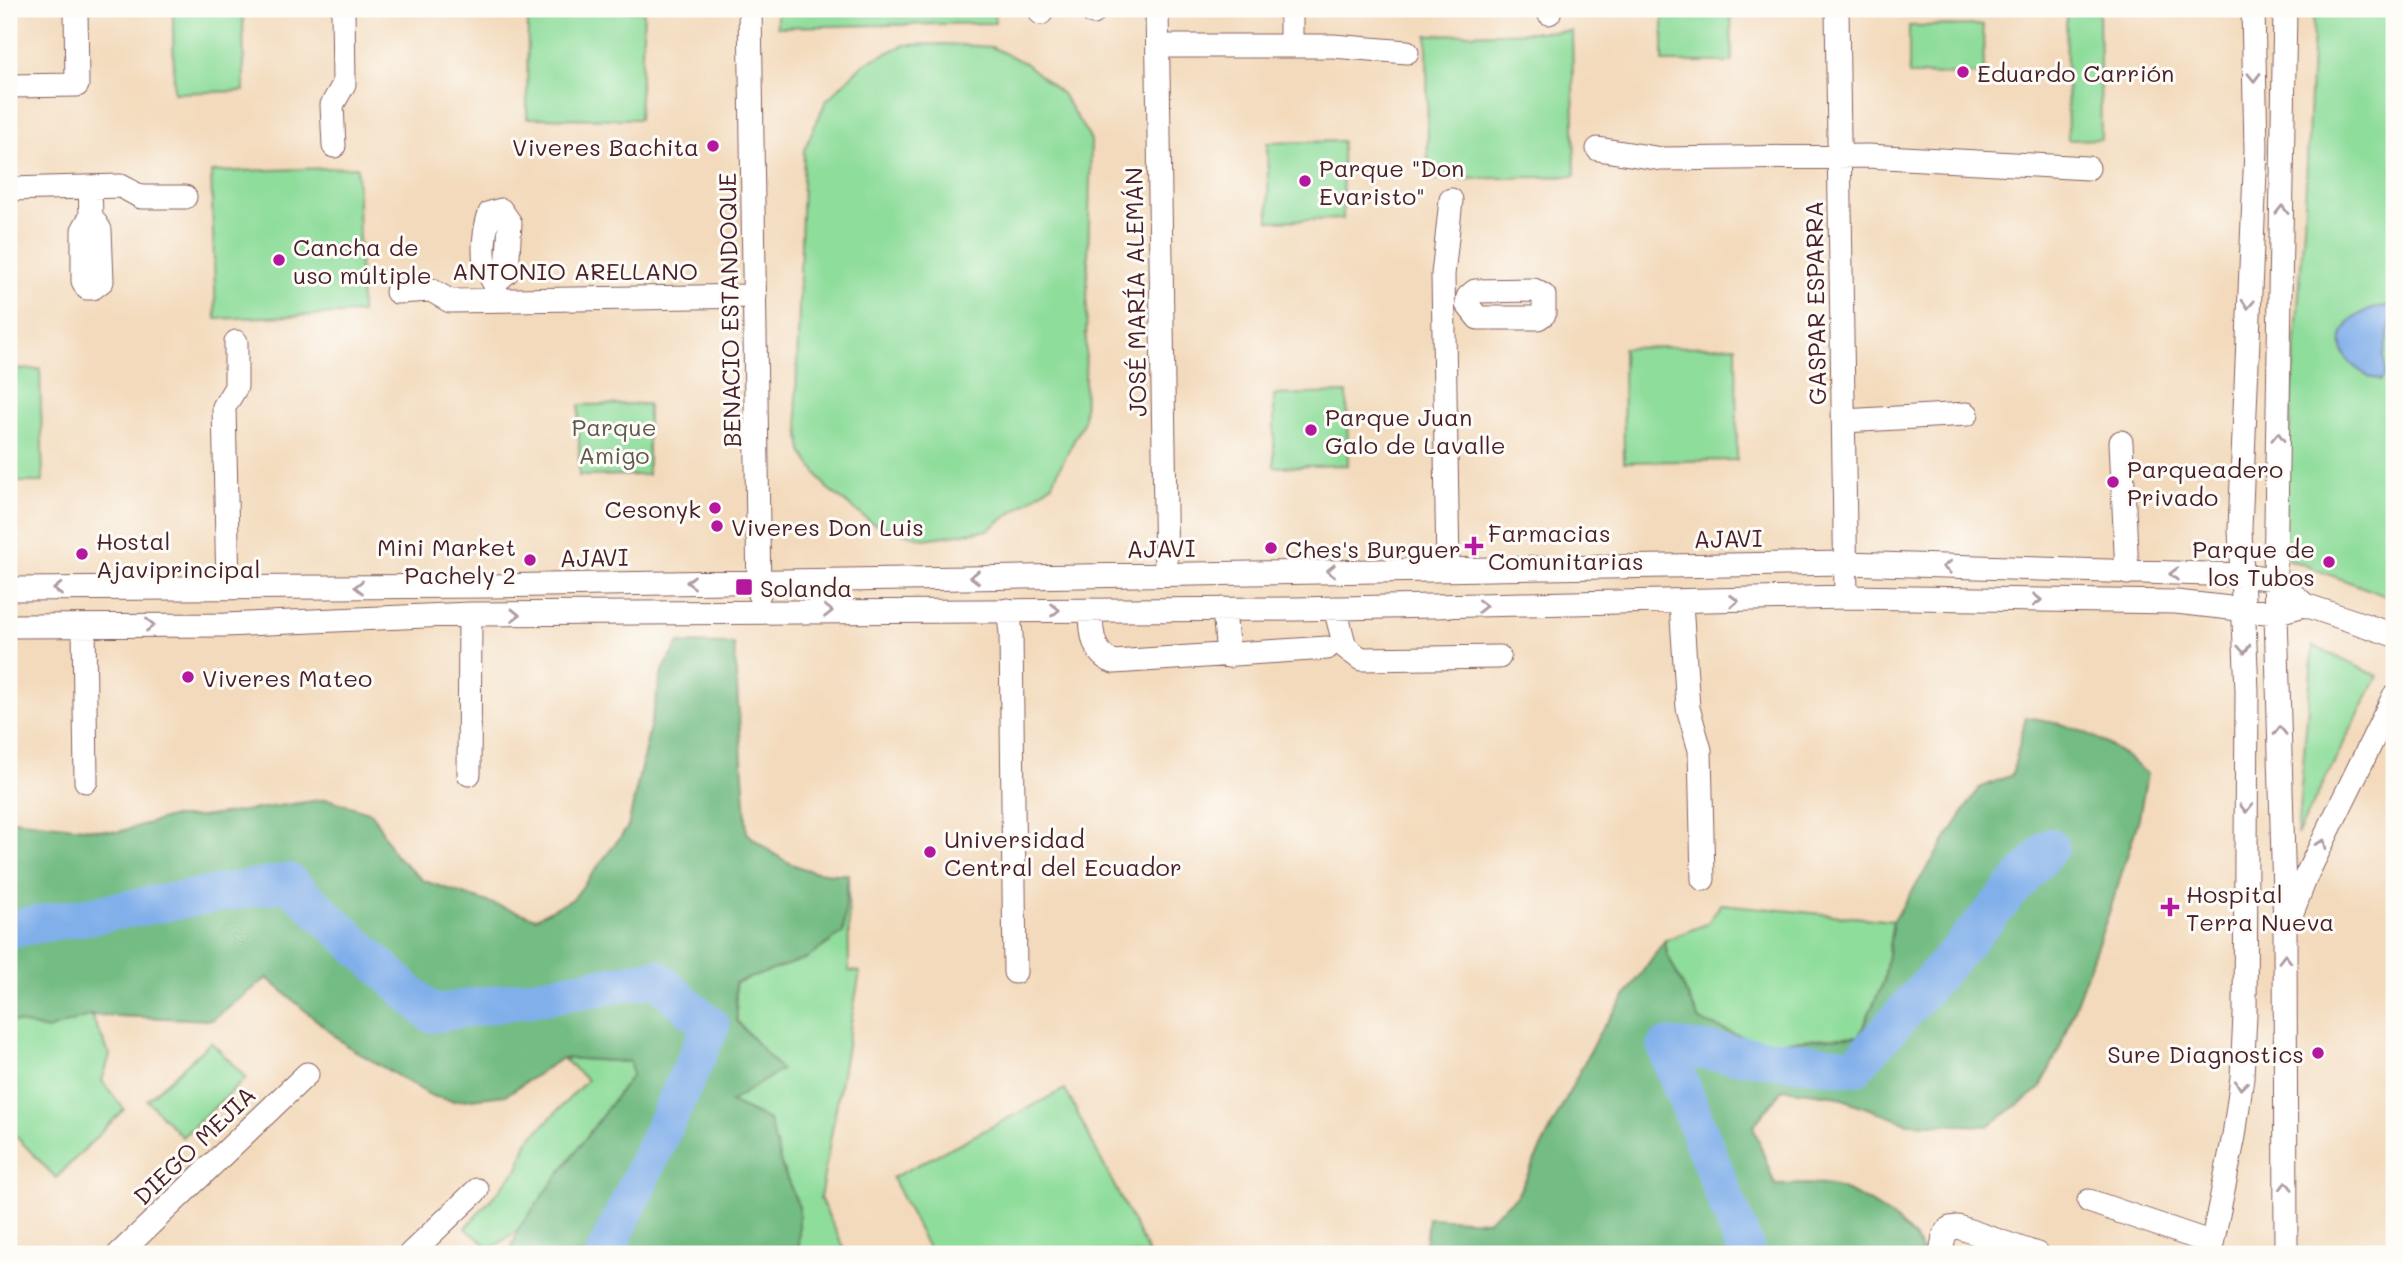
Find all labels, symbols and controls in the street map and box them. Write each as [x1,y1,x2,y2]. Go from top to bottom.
place label: Eduardo Carrión [1977,57,2174,88]
marker: Eduardo Carrión [1955,64,1971,80]
one-way arrow [2247,72,2262,83]
place label: Viveres Bachita [512,131,699,162]
marker: Viveres Bachita [705,138,721,154]
place label: Parque "Don Evaristo" [1319,152,1464,211]
street label: JOSÉ MARÍA ALEMÁN [1117,167,1153,417]
street label: BENACIO ESTANDOQUE [711,172,747,448]
marker: Parque "Don Evaristo" [1297,173,1313,189]
street label: GASPAR ESPARRA [1798,201,1832,405]
one-way arrow [2274,204,2289,215]
place label: Cancha de uso múltiple [293,231,432,290]
marker: Cancha de uso múltiple [271,252,287,268]
street label: ANTONIO ARELLANO [452,255,698,286]
one-way arrow [2241,299,2256,310]
place label: Parque Juan Galo de Lavalle [1325,401,1506,460]
park label: Parque Amigo [571,411,657,470]
marker: Parque Juan Galo de Lavalle [1303,422,1319,438]
one-way arrow [2270,432,2286,442]
place label: Parqueadero Privado [2127,453,2283,512]
marker: Parqueadero Privado [2105,474,2121,490]
place label: Cesonyk [605,493,701,524]
marker: Cesonyk [707,500,723,516]
place label: Viveres Don Luis [731,511,924,542]
place label: Farmacias Comunitarias [1488,517,1644,576]
marker: Viveres Don Luis [709,518,725,534]
street label: AJAVI [1693,522,1763,554]
place label: Hostal Ajaviprincipal [96,525,260,584]
place label: Mini Market Pachely 2 [377,531,516,590]
street label: AJAVI [1126,532,1196,564]
place label: Ches's Burguer [1285,533,1461,564]
place label: Parque de los Tubos [2192,533,2315,592]
marker: Farmacias Comunitarias [1466,538,1482,554]
marker: Ches's Burguer [1263,540,1279,556]
street label: AJAVI [559,541,629,573]
marker: Hostal Ajaviprincipal [74,546,90,562]
marker: Mini Market Pachely 2 [522,552,538,568]
marker: Parque de los Tubos [2321,554,2337,570]
one-way arrow [1941,559,1951,575]
one-way arrow [1325,563,1336,578]
one-way arrow [2168,566,2179,582]
one-way arrow [969,569,980,585]
place label: Solanda [760,572,852,603]
one-way arrow [685,574,696,590]
marker: Solanda [734,577,754,597]
one-way arrow [353,579,363,595]
one-way arrow [52,581,62,597]
one-way arrow [2032,592,2043,608]
one-way arrow [1729,593,1740,609]
one-way arrow [1477,598,1488,614]
one-way arrow [1050,602,1061,618]
one-way arrow [823,603,833,619]
one-way arrow [510,607,521,623]
one-way arrow [145,618,156,633]
one-way arrow [2236,644,2251,655]
place label: Viveres Mateo [202,662,372,693]
marker: Viveres Mateo [180,669,196,685]
one-way arrow [2272,725,2287,736]
one-way arrow [2238,803,2254,814]
place label: Universidad Central del Ecuador [944,823,1182,882]
one-way arrow [2313,839,2327,851]
marker: Universidad Central del Ecuador [922,844,938,860]
place label: Hospital Terra Nueva [2186,878,2334,937]
marker: Hospital Terra Nueva [2160,897,2180,917]
one-way arrow [2277,953,2293,963]
place label: Sure Diagnostics [2107,1038,2304,1069]
marker: Sure Diagnostics [2310,1045,2326,1061]
street label: DIEGO MEJIA [126,1079,262,1211]
one-way arrow [2233,1079,2248,1090]
one-way arrow [2278,1180,2294,1191]

